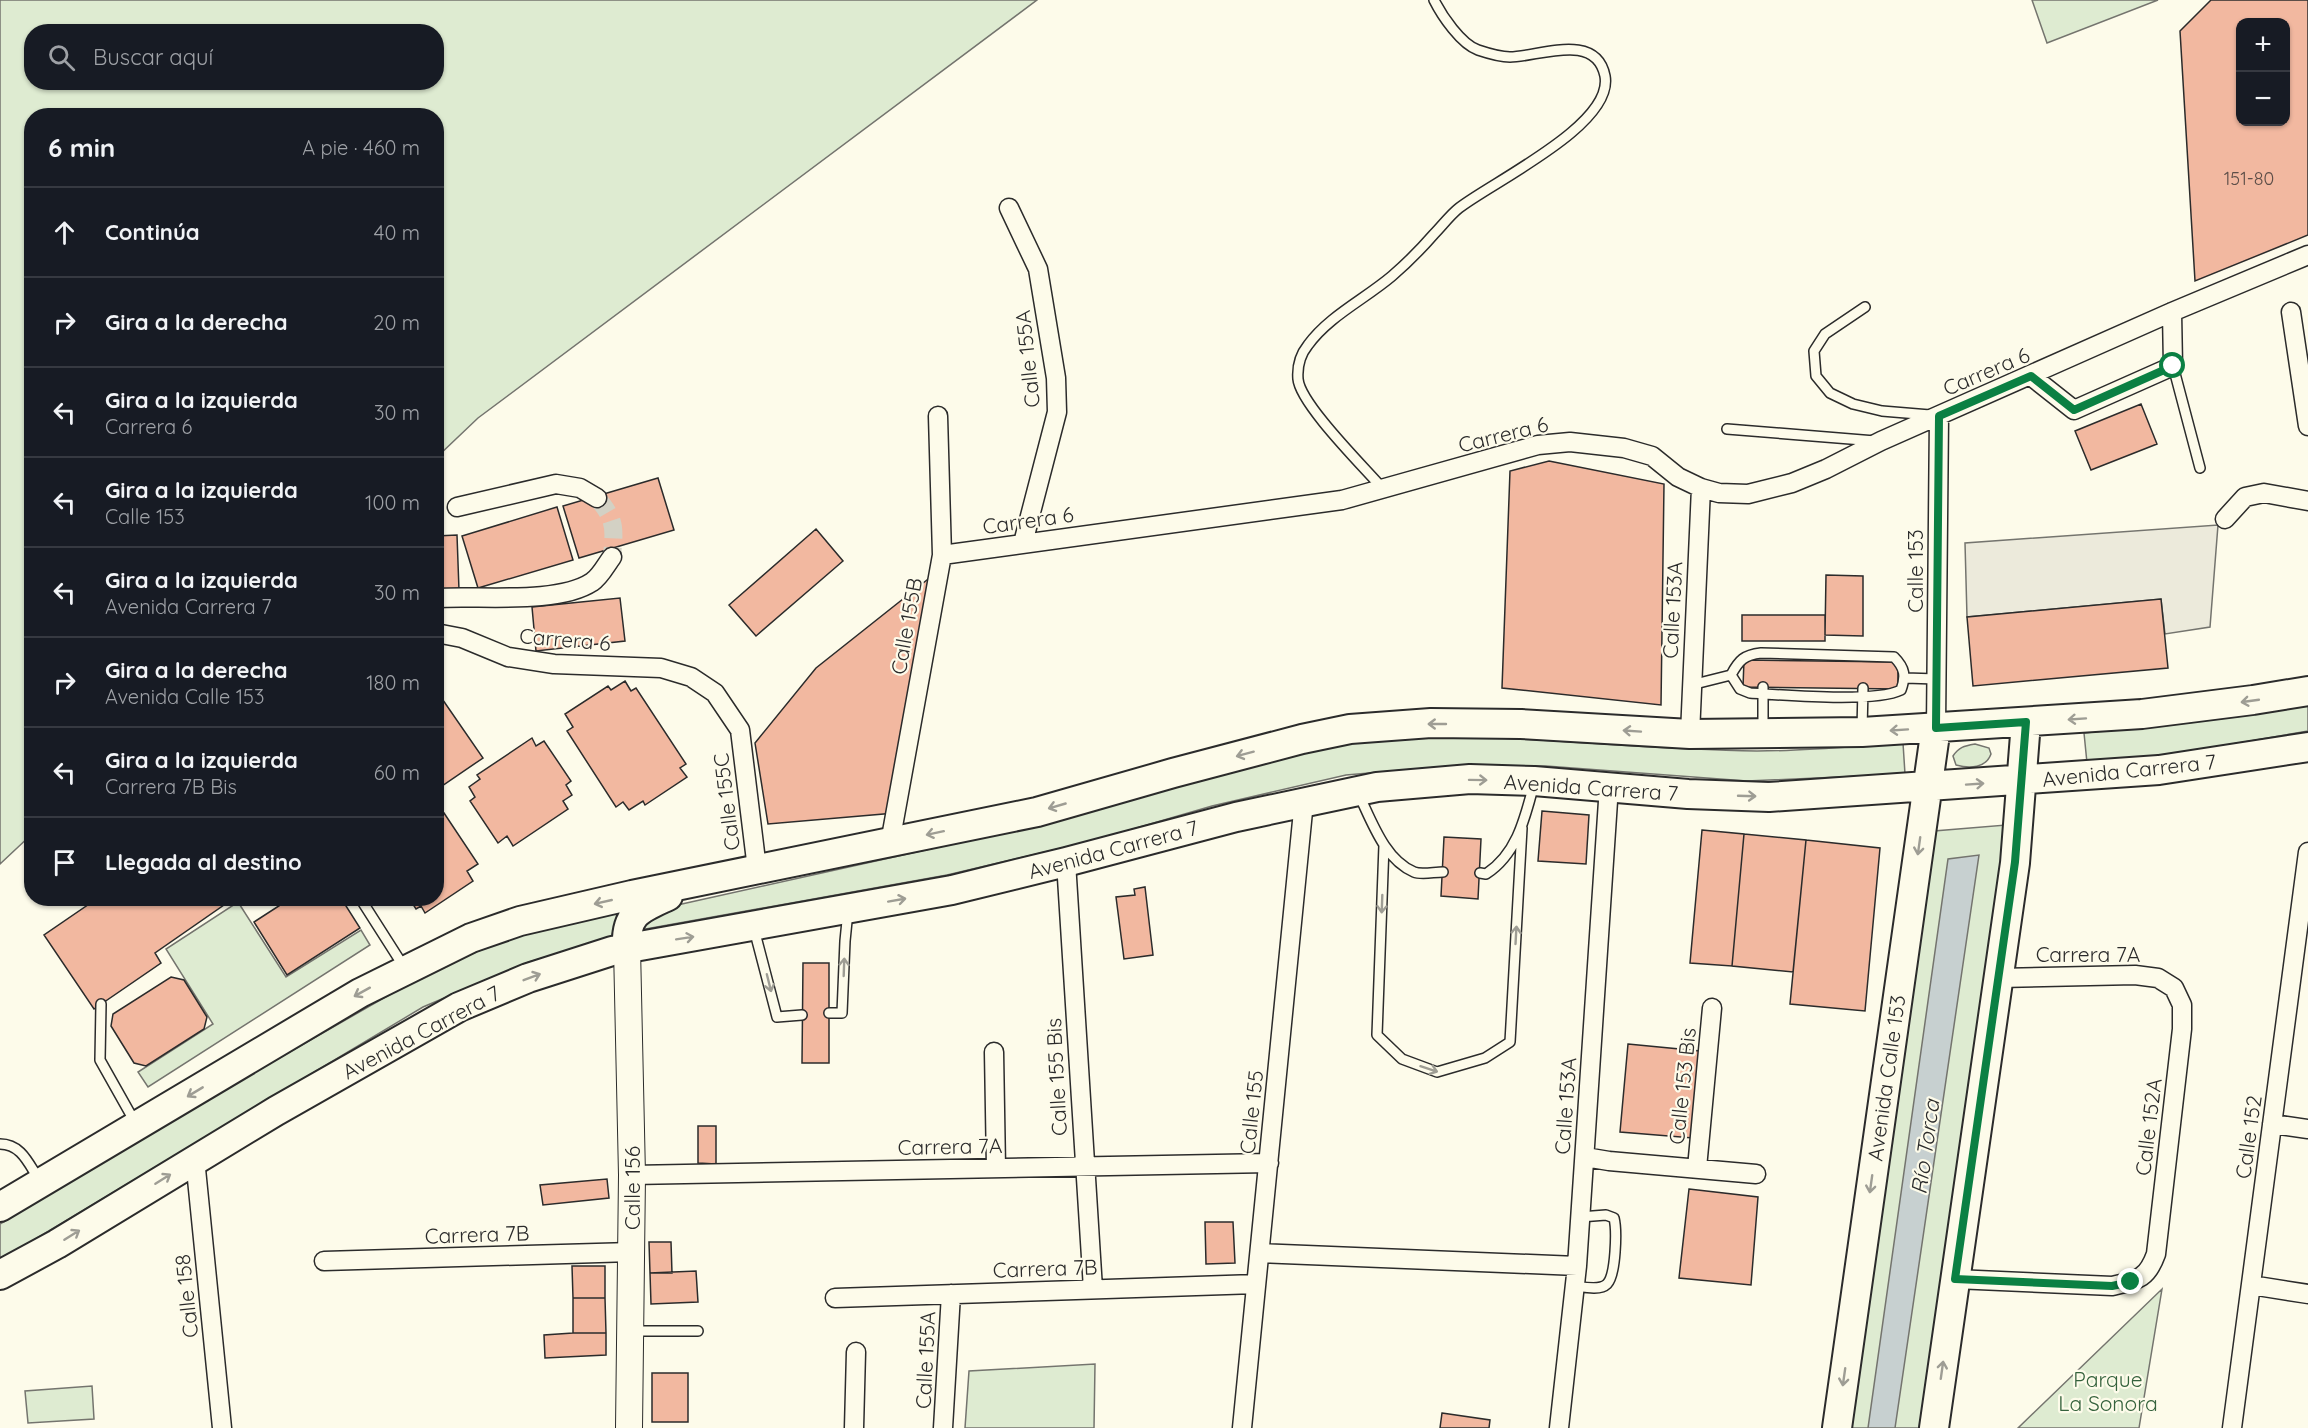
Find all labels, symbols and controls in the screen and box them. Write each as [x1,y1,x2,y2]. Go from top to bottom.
map controls [2236,18,2290,126]
button: + [2236,18,2290,72]
search box [24,24,444,90]
icon: search [45,41,78,74]
text: Buscar aquí [93,43,213,71]
button: − [2236,72,2290,126]
text: 6 min [48,131,115,164]
text: A pie · 460 m [302,135,420,160]
house number: 151-80 [2224,167,2274,190]
icon: ahead [48,216,81,249]
text: Continúa [105,218,200,246]
text: 40 m [374,220,420,245]
icon: right [48,306,81,339]
text: Gira a la derecha [105,308,288,336]
street label: Calle 155A [1009,309,1045,409]
text: 20 m [373,310,420,335]
street label: Carrera 6 [1939,341,2033,401]
route start [2159,352,2185,378]
text: Gira a la izquierda [105,386,298,414]
icon: left [48,396,81,429]
text: 30 m [374,400,420,425]
street label: Carrera 6 [1455,410,1551,458]
text: Carrera 6 [105,414,192,439]
text: Gira a la izquierda [105,476,298,504]
icon: left [48,486,81,519]
text: 100 m [365,490,420,515]
street label: Carrera 6 [981,501,1075,539]
text: Calle 153 [105,504,185,529]
street label: Calle 153 [1902,529,1928,613]
street label: Calle 153A [1656,561,1688,659]
text: Gira a la izquierda [105,566,298,594]
icon: left [48,576,81,609]
street label: Calle 155B [885,576,927,676]
text: 30 m [374,580,420,605]
text: Avenida Carrera 7 [105,594,271,619]
street label: Carrera 6 [518,622,612,656]
text: Gira a la derecha [105,656,288,684]
icon: right [48,666,81,699]
text: 180 m [366,670,420,695]
text: Avenida Calle 153 [105,684,264,709]
one-way arrow [2241,695,2261,706]
one-way arrow [2068,714,2088,725]
one-way arrow [1427,718,1447,730]
one-way arrow [1890,724,1909,735]
one-way arrow [1622,725,1642,736]
text: Gira a la izquierda [105,746,298,774]
one-way arrow [1236,748,1255,760]
street label: Avenida Carrera 7 [2041,748,2217,792]
street label: Calle 155C [707,752,745,852]
icon: left [48,756,81,789]
text: 60 m [374,760,420,785]
street label: Avenida Carrera 7 [1503,768,1679,806]
text: Carrera 7B Bis [105,774,237,799]
one-way arrow [1467,774,1487,786]
one-way arrow [1964,779,1984,790]
one-way arrow [1736,791,1756,802]
one-way arrow [1048,801,1067,812]
street label: Avenida Carrera 7 [1025,814,1201,884]
one-way arrow [926,828,945,839]
one-way arrow [1914,835,1925,855]
icon: arrive [48,846,81,879]
text: Llegada al destino [105,848,302,876]
one-way arrow [1377,893,1388,913]
one-way arrow [887,894,907,905]
one-way arrow [593,897,612,909]
one-way arrow [1511,926,1522,946]
one-way arrow [675,933,694,944]
street label: Carrera 7A [2036,941,2140,967]
one-way arrow [838,957,849,977]
one-way arrow [522,970,541,981]
one-way arrow [763,974,775,993]
street label: Avenida Carrera 7 [338,979,504,1085]
one-way arrow [354,987,372,998]
street label: Avenida Calle 153 [1861,993,1911,1163]
street label: Calle 155 Bis [1040,1017,1072,1137]
street label: Calle 153 Bis [1663,1026,1701,1146]
street label: Calle 153A [1549,1057,1581,1155]
one-way arrow [1419,1064,1438,1075]
street label: Calle 155 [1234,1069,1268,1155]
street label: Calle 152A [2129,1077,2167,1177]
one-way arrow [187,1086,204,1098]
street label: Calle 152 [2229,1093,2267,1181]
water label: Río Torca [1904,1096,1946,1196]
street label: Carrera 7A [897,1132,1003,1160]
street label: Calle 156 [619,1146,645,1230]
one-way arrow [154,1172,171,1184]
one-way arrow [1866,1174,1877,1194]
street label: Carrera 7B [424,1219,530,1249]
one-way arrow [63,1229,80,1241]
street label: Calle 158 [169,1253,203,1339]
street label: Carrera 7B [992,1253,1098,1283]
route end [2117,1268,2143,1294]
street label: Calle 155A [909,1311,941,1409]
one-way arrow [1937,1361,1948,1380]
park label: Parque La Sonora [2058,1366,2158,1416]
one-way arrow [1838,1367,1849,1387]

